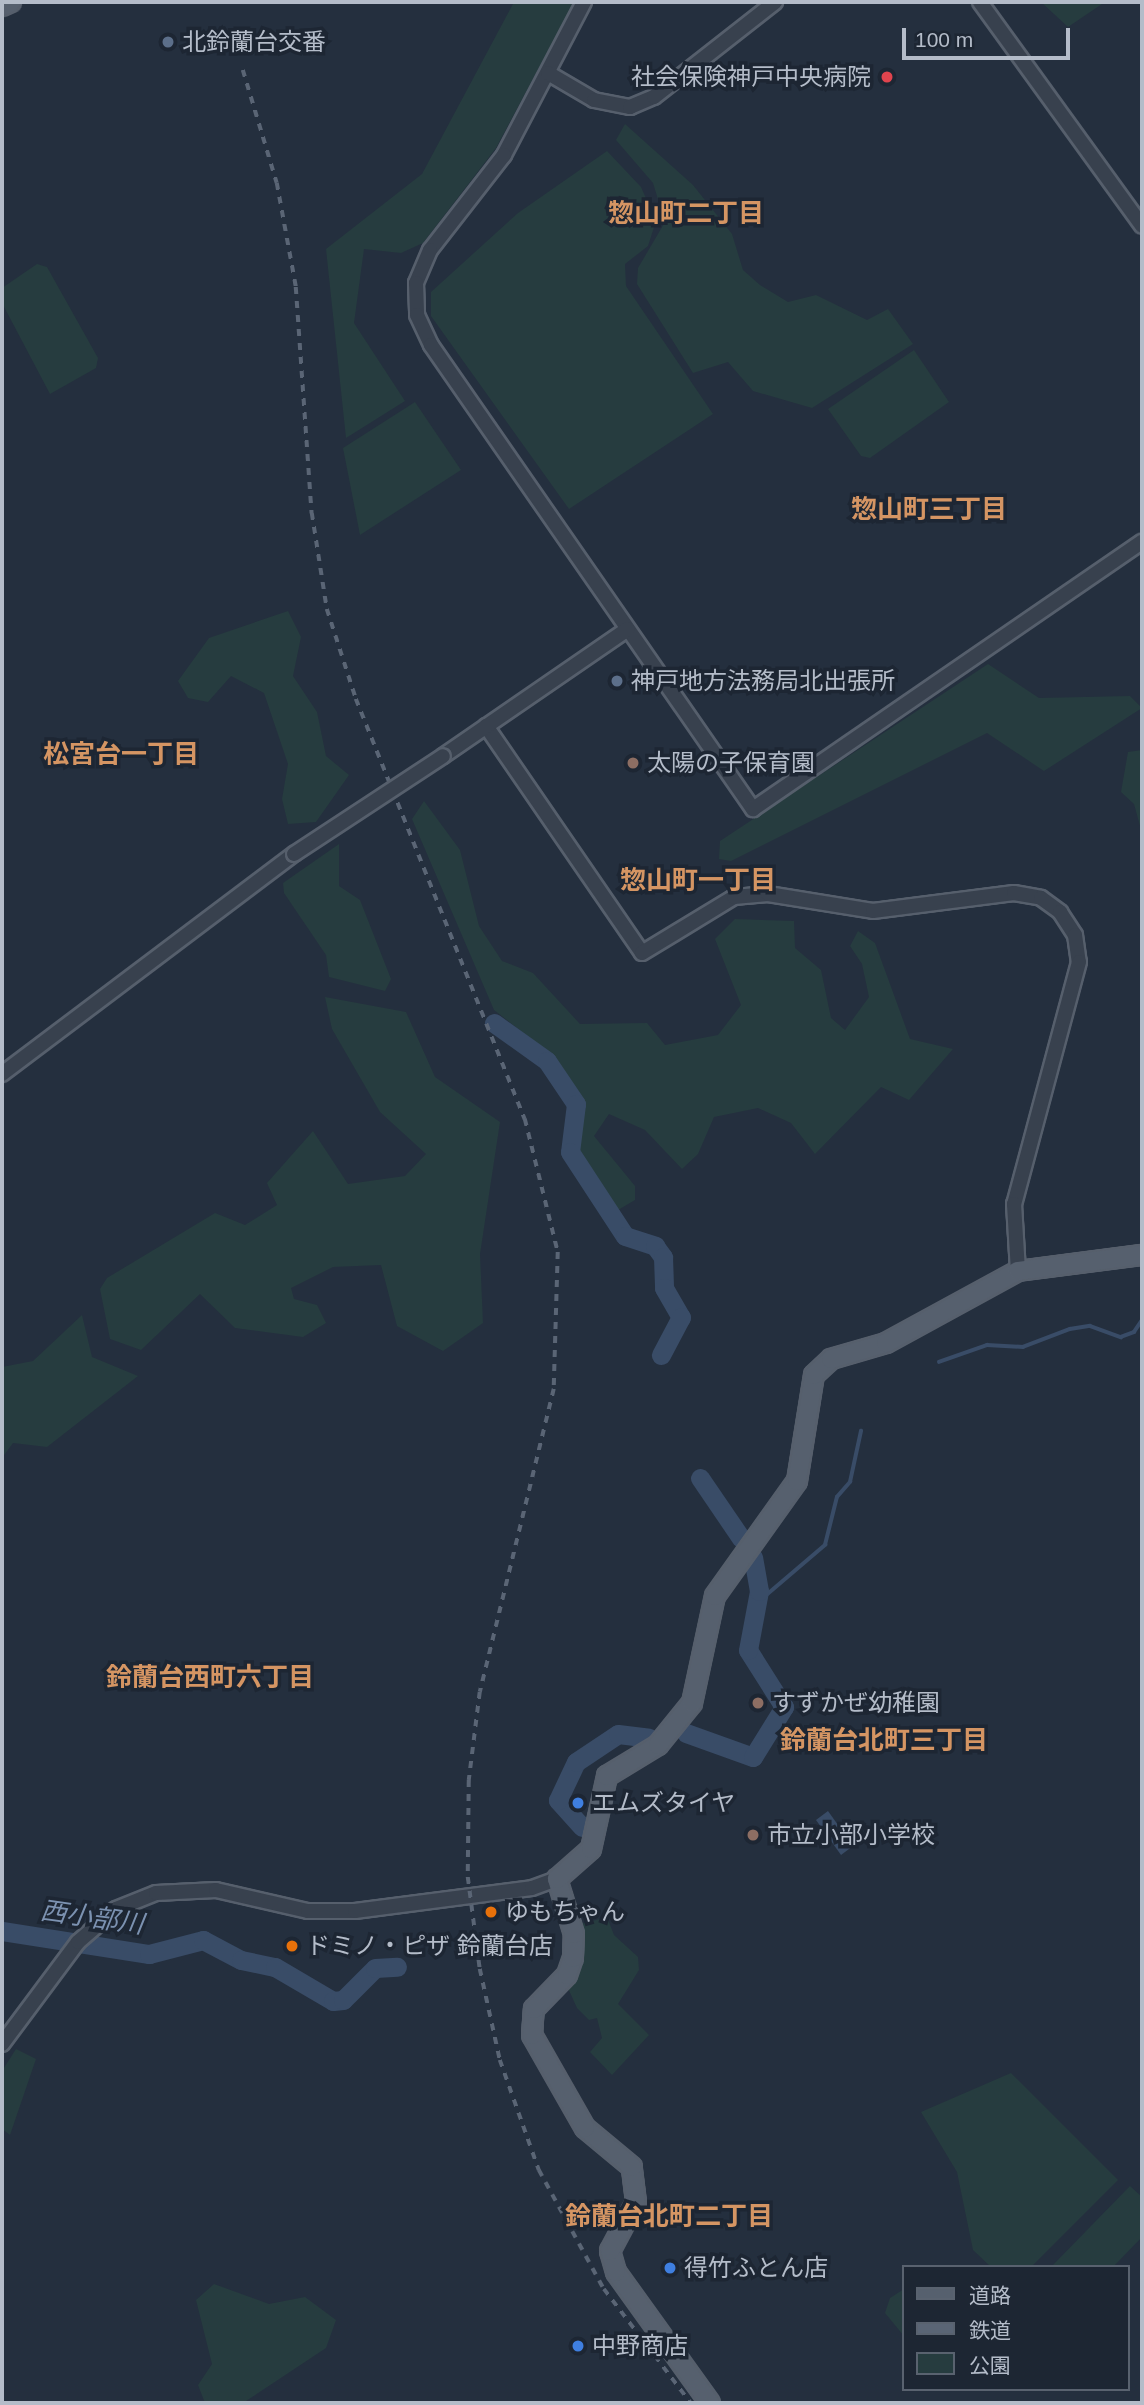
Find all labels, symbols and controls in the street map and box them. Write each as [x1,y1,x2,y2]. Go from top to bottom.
scale bar [906,14,1074,58]
place label: 北鈴蘭台交番 [182,28,326,56]
text: 100 m [915,28,973,51]
marker: 北鈴蘭台交番 [160,34,176,50]
place label: 社会保険神戸中央病院 [631,63,871,91]
marker: 社会保険神戸中央病院 [877,67,897,87]
district label: 惣山町二丁目 [608,198,764,230]
district label: 惣山町三丁目 [851,494,1007,526]
place label: 神戸地方法務局北出張所 [631,667,895,695]
marker: 神戸地方法務局北出張所 [609,673,625,689]
district label: 松宮台一丁目 [43,739,199,771]
place label: 太陽の子保育園 [647,749,815,777]
marker: 太陽の子保育園 [625,755,641,771]
district label: 惣山町一丁目 [620,865,776,897]
district label: 鈴蘭台西町六丁目 [106,1662,314,1694]
place label: すずかぜ幼稚園 [772,1689,940,1717]
marker: すずかぜ幼稚園 [750,1695,766,1711]
district label: 鈴蘭台北町三丁目 [780,1725,988,1757]
place label: エムズタイヤ [592,1789,736,1817]
marker: エムズタイヤ [570,1795,586,1811]
place label: 市立小部小学校 [767,1821,935,1849]
marker: 市立小部小学校 [745,1827,761,1843]
water label: 西小部川 [38,1895,146,1941]
place label: ゆもちゃん [505,1898,625,1926]
marker: ゆもちゃん [483,1904,499,1920]
place label: ドミノ・ピザ 鈴蘭台店 [306,1932,553,1960]
marker: ドミノ・ピザ 鈴蘭台店 [284,1938,300,1954]
district label: 鈴蘭台北町二丁目 [565,2201,773,2233]
place label: 得竹ふとん店 [684,2254,828,2282]
marker: 得竹ふとん店 [662,2260,678,2276]
legend [902,2265,1130,2391]
text: 道路 [969,2284,1011,2307]
text: 鉄道 [969,2319,1011,2342]
place label: 中野商店 [592,2332,688,2360]
marker: 中野商店 [570,2338,586,2354]
text: 公園 [969,2354,1011,2377]

